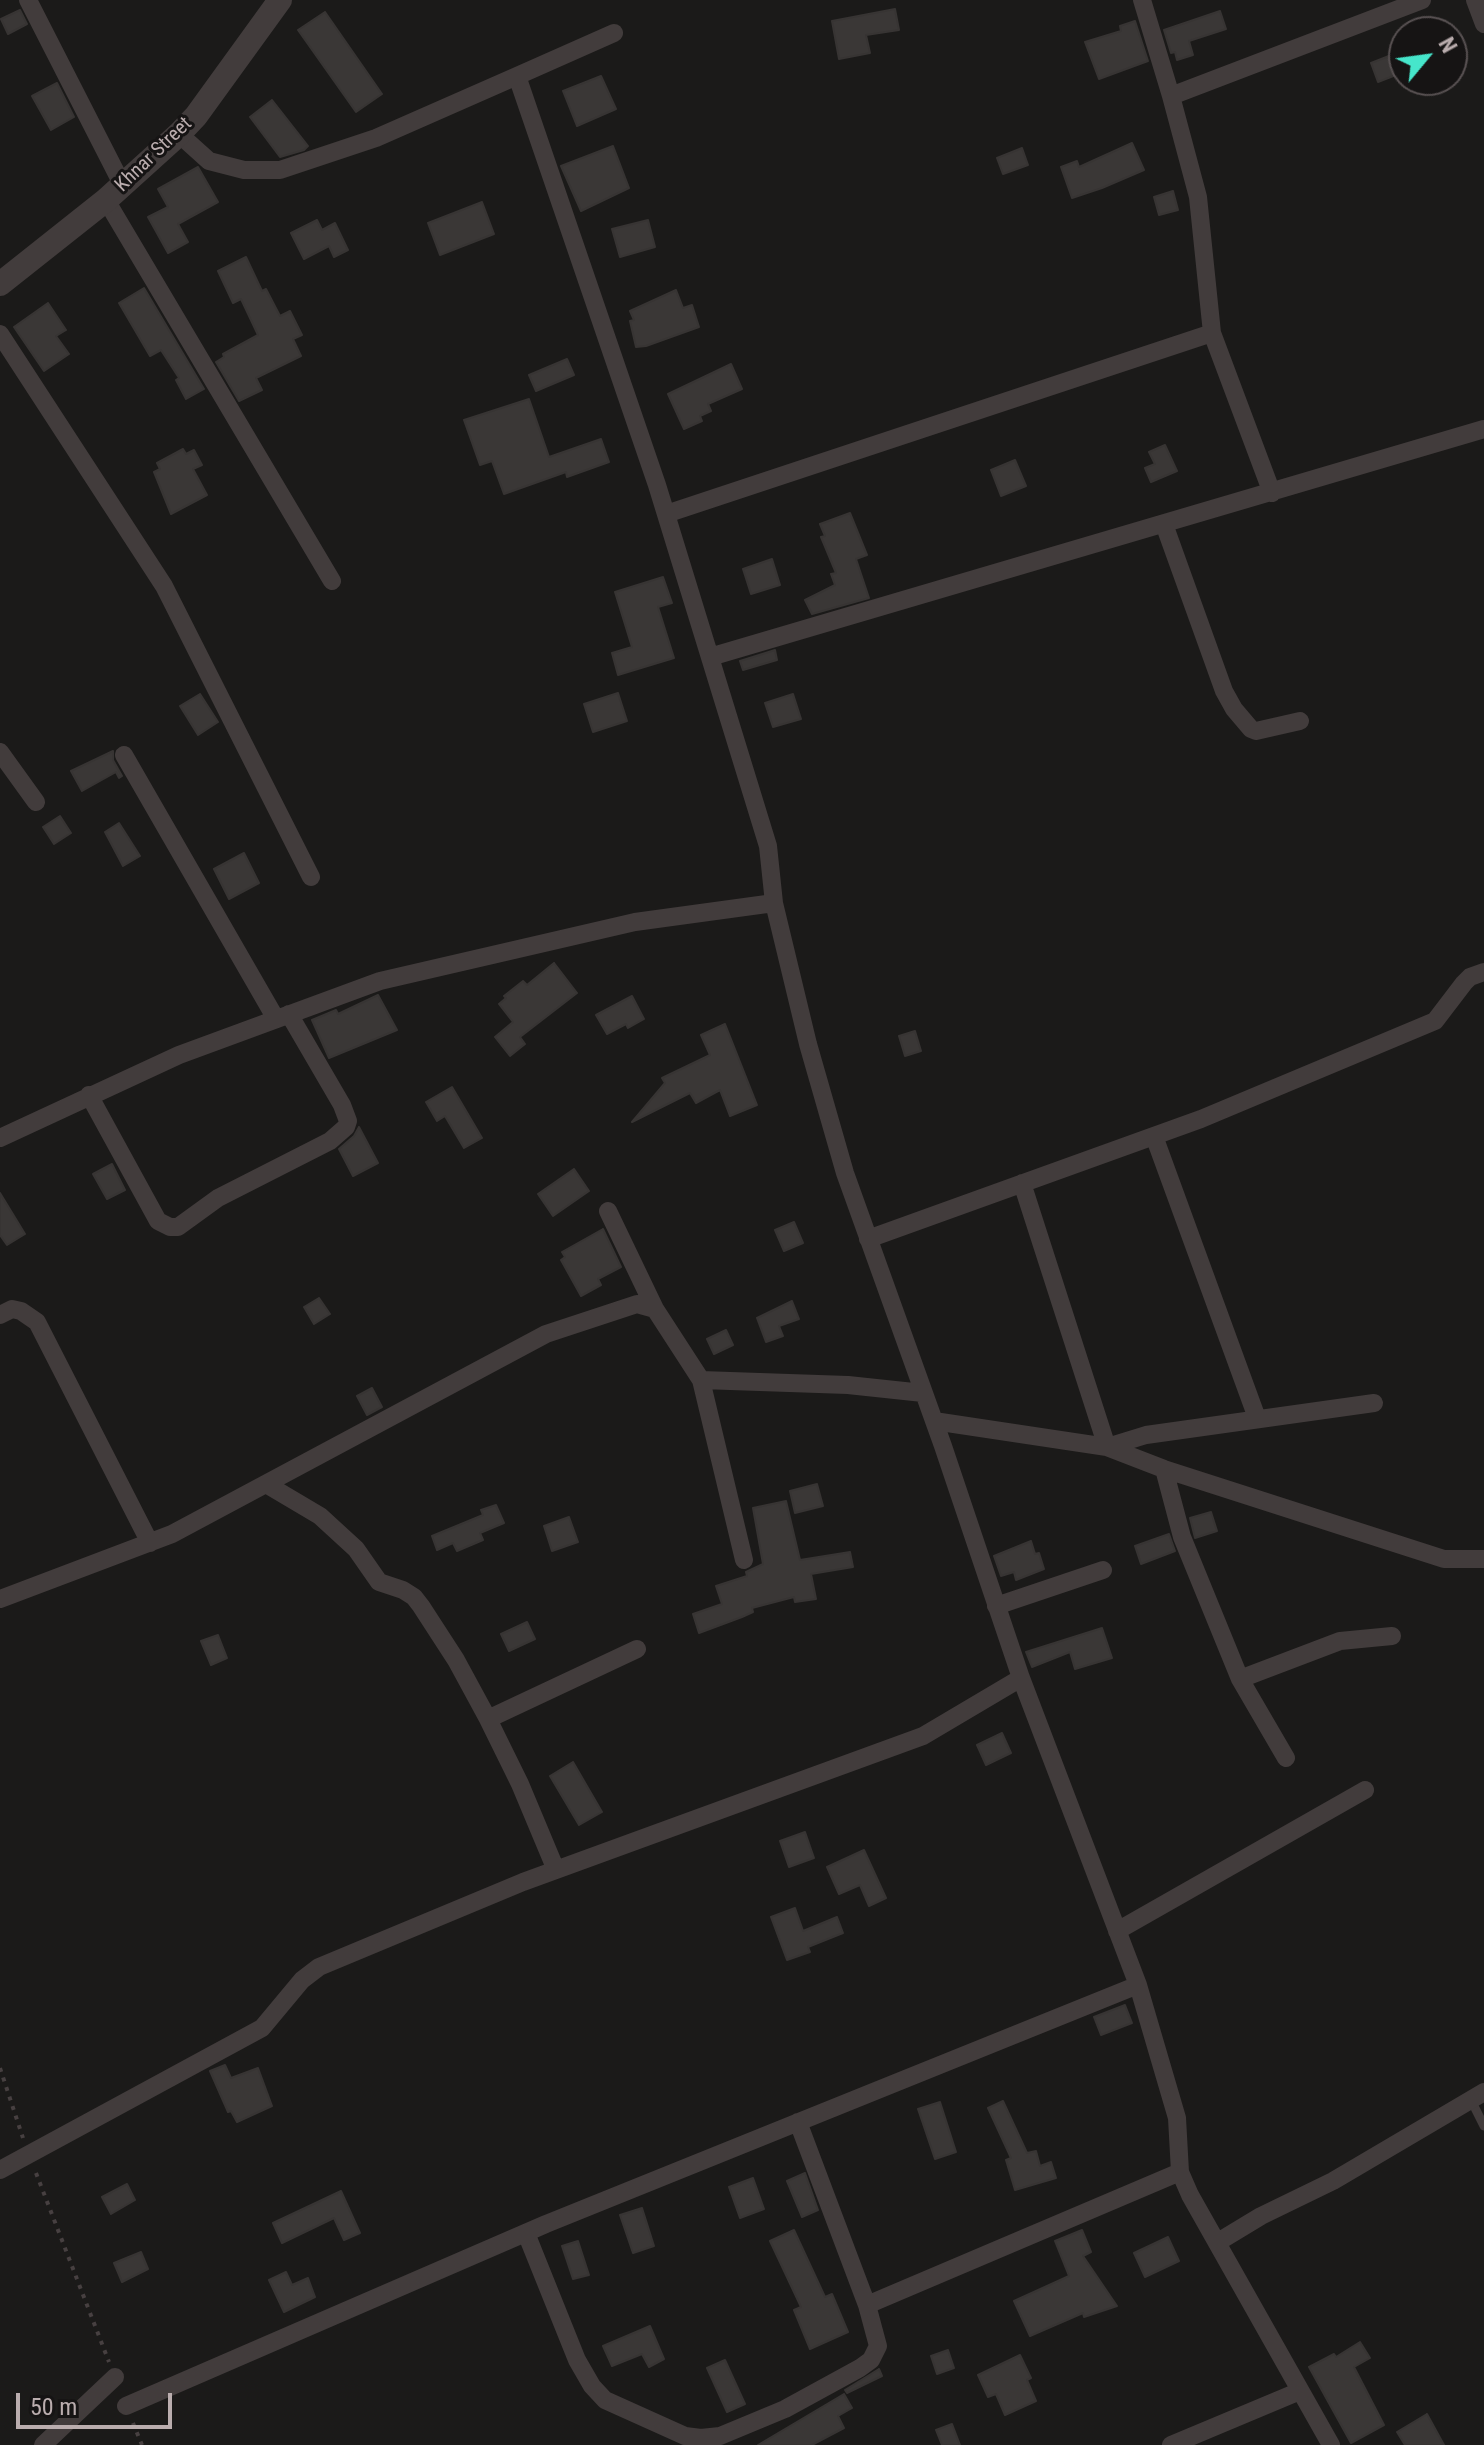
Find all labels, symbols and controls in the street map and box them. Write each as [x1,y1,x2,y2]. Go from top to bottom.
north arrow [1388,16,1468,96]
text: N [1433,33,1462,57]
street label: Khnar Street [111,113,197,197]
scale bar [20,2377,176,2427]
text: 50 m [30,2393,77,2421]

